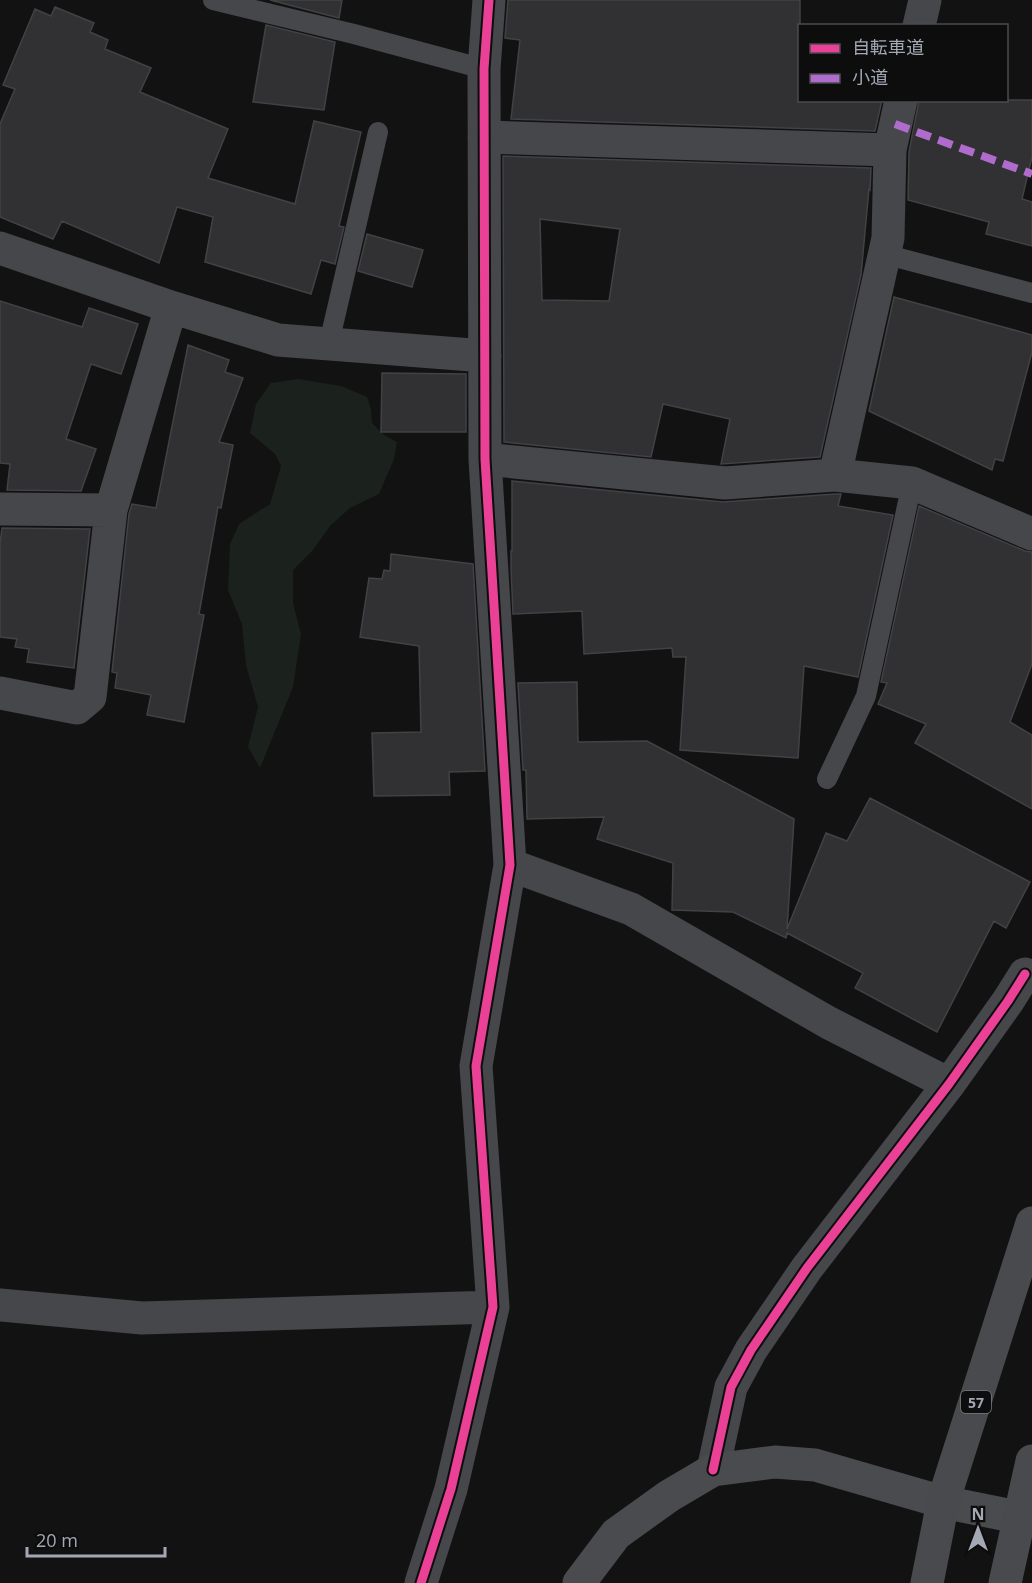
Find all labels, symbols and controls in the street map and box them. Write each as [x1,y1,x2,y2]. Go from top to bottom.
legend [798,24,1008,102]
text: 自転車道 [852,35,924,59]
text: 小道 [852,65,888,89]
road number: 57 [961,1391,991,1413]
north arrow [948,1499,1008,1559]
text: N [971,1503,985,1525]
scale bar [27,1520,165,1558]
text: 20 m [36,1528,78,1552]

